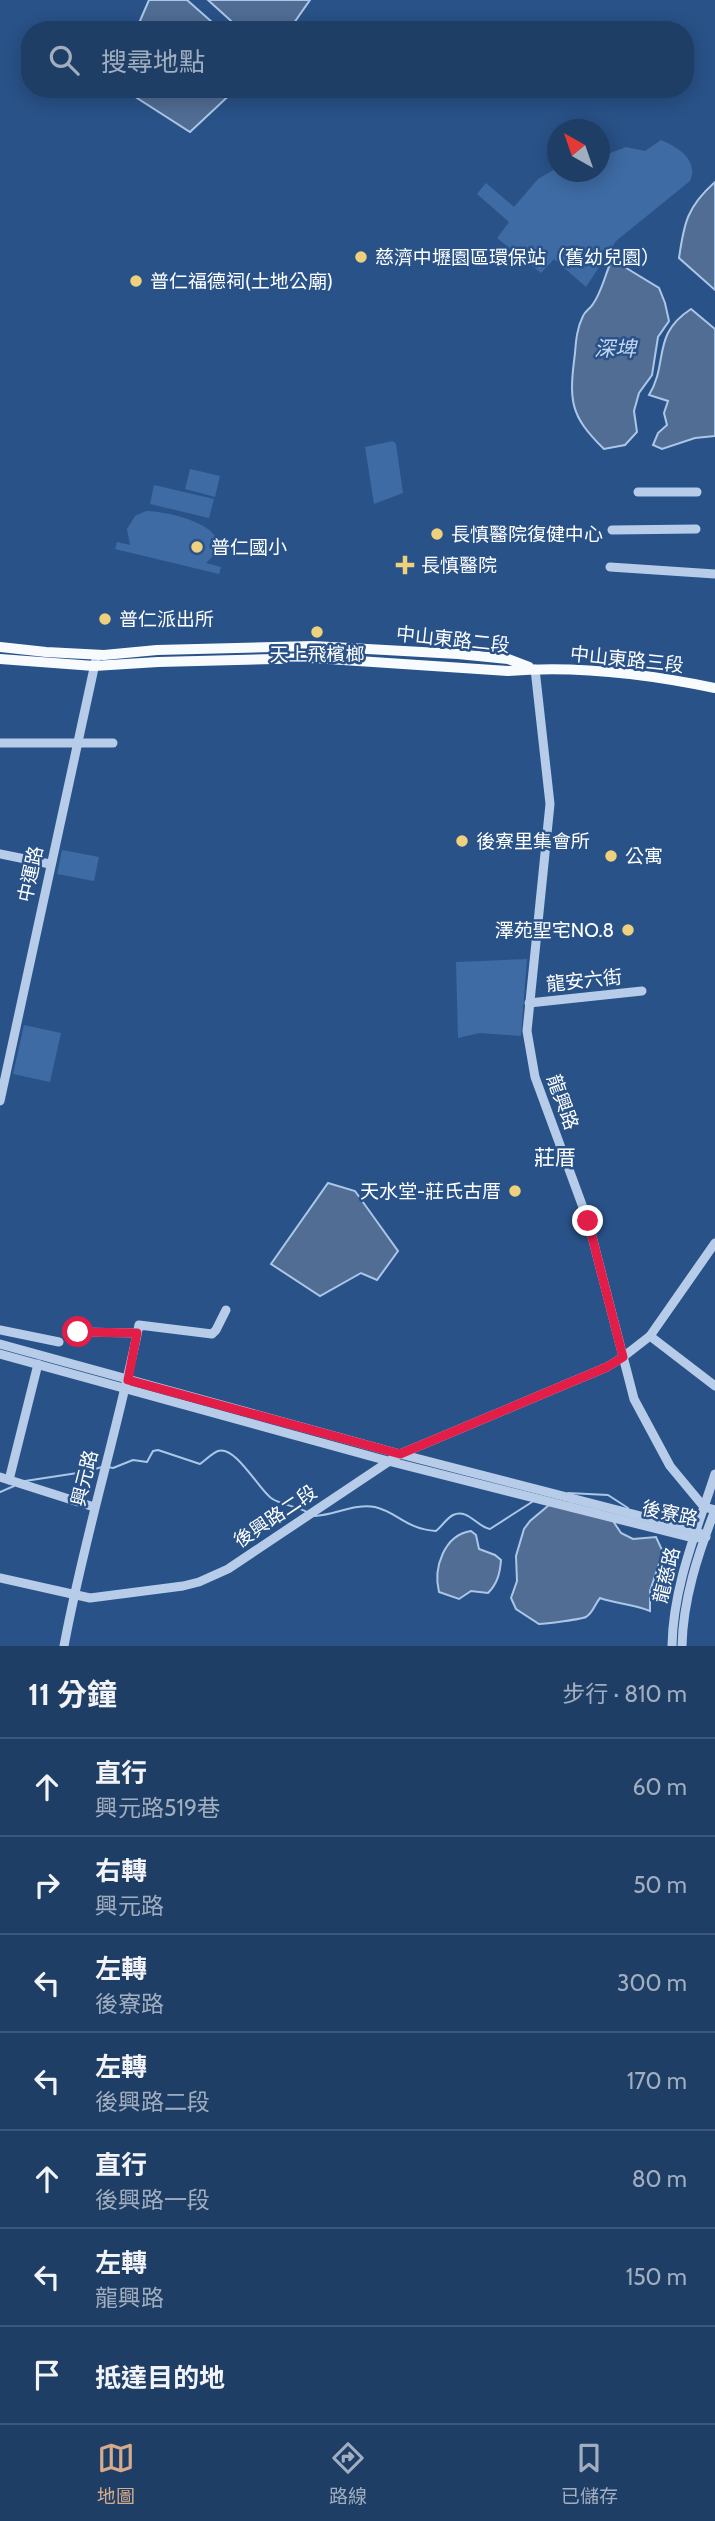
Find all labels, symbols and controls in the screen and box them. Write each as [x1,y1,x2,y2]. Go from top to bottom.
search box [21,21,694,98]
icon: search [45,41,83,79]
text: 搜尋地點 [101,46,205,78]
north arrow [547,119,610,182]
place label: 慈濟中壢園區環保站（舊幼兒園） [375,246,660,269]
marker: 慈濟中壢園區環保站（舊幼兒園） [353,249,369,265]
place label: 普仁福德祠(土地公廟) [150,270,333,293]
marker: 普仁福德祠(土地公廟) [128,273,144,289]
water label: 深埤 [594,336,639,361]
place label: 長慎醫院復健中心 [451,523,603,546]
marker: 長慎醫院復健中心 [429,526,445,542]
place label: 普仁國小 [211,536,287,559]
marker: 普仁國小 [189,539,205,555]
place label: 長慎醫院 [421,554,497,577]
marker: 長慎醫院 [395,555,415,575]
place label: 普仁派出所 [119,608,214,631]
marker: 普仁派出所 [97,611,113,627]
street label: 中山東路二段 [395,622,511,657]
marker: 天上飛檳榔 [309,624,325,640]
street label: 中山東路三段 [569,642,685,677]
place label: 天上飛檳榔 [269,643,365,666]
place label: 後寮里集會所 [476,830,590,853]
marker: 後寮里集會所 [454,833,470,849]
street label: 中運路 [13,844,48,904]
place label: 公寓 [625,845,663,868]
marker: 公寓 [603,848,619,864]
place label: 澤苑聖宅NO.8 [495,919,614,942]
marker: 澤苑聖宅NO.8 [620,922,636,938]
street label: 龍安六街 [545,965,623,996]
street label: 龍興路 [542,1071,583,1133]
district label: 莊厝 [534,1145,576,1170]
place label: 天水堂-莊氏古厝 [360,1180,501,1203]
marker: 天水堂-莊氏古厝 [507,1183,523,1199]
route end [572,1205,603,1236]
route start [62,1316,93,1347]
street label: 興元路 [66,1448,103,1509]
street label: 後興路二段 [229,1480,321,1553]
street label: 後寮路 [640,1496,700,1531]
street label: 龍慈路 [648,1545,685,1606]
text: 11 分鐘 [28,1676,117,1713]
text: 步行 · 810 m [562,1680,687,1708]
text: 直行 [95,1757,147,1789]
icon: ahead [28,1768,66,1806]
text: 60 m [633,1773,687,1801]
text: 興元路519巷 [95,1794,220,1822]
text: 右轉 [95,1855,147,1887]
icon: right [28,1866,66,1904]
text: 50 m [633,1871,687,1899]
text: 興元路 [95,1892,164,1920]
text: 左轉 [95,1953,147,1985]
icon: left [28,1964,66,2002]
text: 300 m [617,1969,687,1997]
text: 後寮路 [95,1990,164,2018]
text: 左轉 [95,2051,147,2083]
icon: left [28,2062,66,2100]
text: 170 m [627,2067,687,2095]
text: 後興路二段 [95,2088,210,2116]
text: 直行 [95,2149,147,2181]
icon: ahead [28,2160,66,2198]
text: 80 m [632,2165,687,2193]
text: 後興路一段 [95,2186,210,2214]
text: 左轉 [95,2247,147,2279]
icon: left [28,2258,66,2296]
text: 150 m [626,2263,687,2291]
text: 龍興路 [95,2284,164,2312]
icon: arrive [28,2356,66,2394]
text: 抵達目的地 [95,2362,225,2394]
tab: 地圖 [97,2439,135,2508]
tab: 路線 [329,2439,367,2508]
tab: 已儲存 [561,2439,618,2508]

